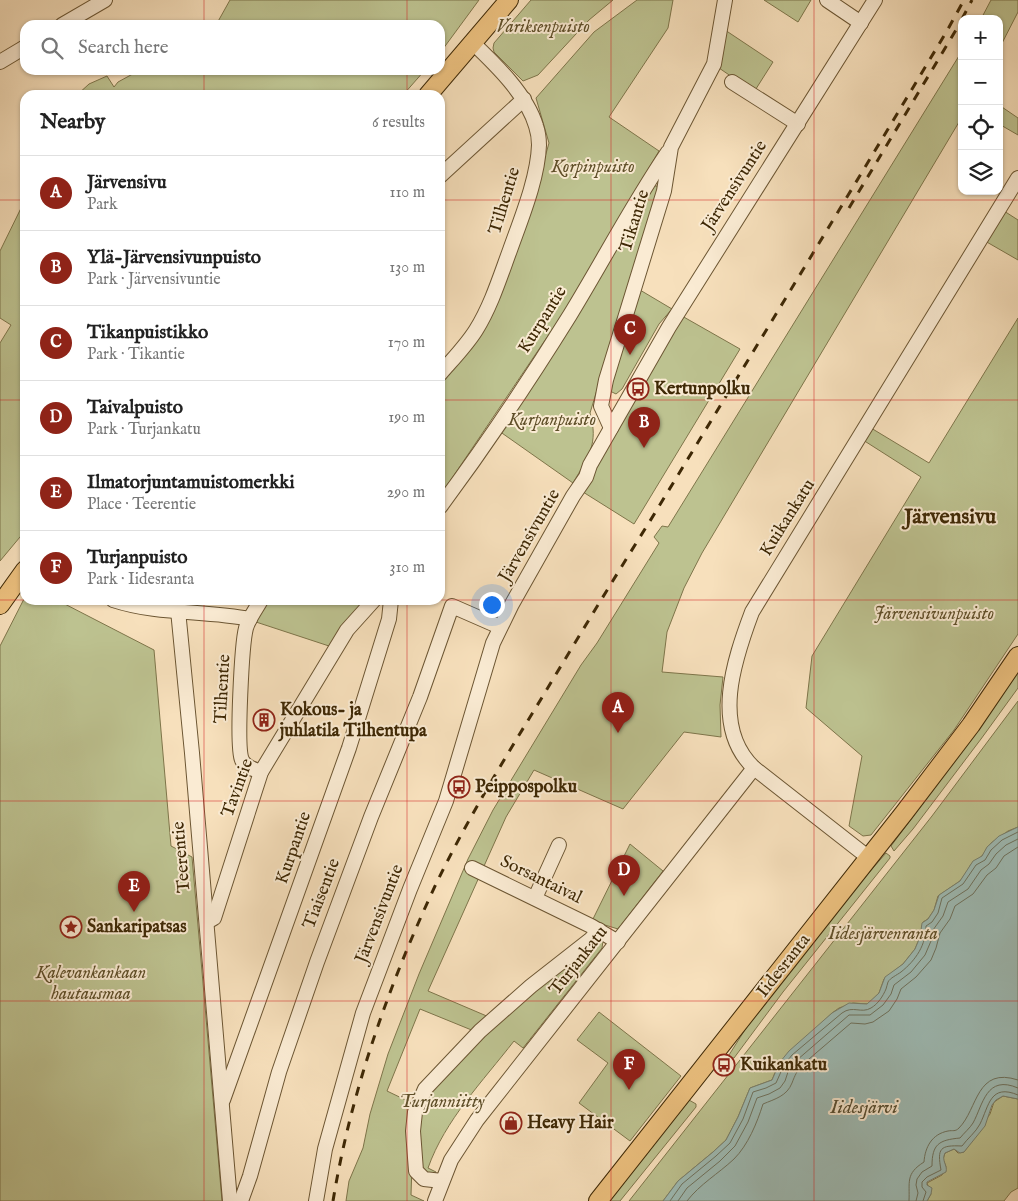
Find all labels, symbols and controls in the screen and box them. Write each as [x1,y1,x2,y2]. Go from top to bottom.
map controls [958,15,1003,195]
button: + [958,15,1003,60]
park label: Variksenpuisto [496,16,590,39]
search box [20,20,445,75]
icon: search [38,34,66,62]
text: Search here [78,36,169,60]
button: − [958,60,1003,105]
button: locate [958,105,1003,150]
text: Nearby [40,109,105,136]
text: 6 results [372,113,425,133]
street label: Järvensivuntie [696,136,773,238]
button: layers [958,150,1003,195]
park label: Korpinpuisto [550,156,635,179]
street label: Tilhentie [484,164,526,238]
text: Järvensivu [87,171,167,195]
text: A [51,183,61,203]
text: 110 m [389,183,425,203]
street label: Tikantie [615,187,655,255]
text: Park [87,195,117,215]
text: Ylä-Järvensivunpuisto [87,246,261,270]
text: B [51,258,61,278]
text: 130 m [389,258,425,278]
text: Park · Järvensivuntie [87,270,220,290]
street label: Kurpantie [513,282,573,358]
pin: C [614,314,646,355]
text: Tikanpuistikko [87,321,208,345]
text: C [50,333,62,353]
text: 170 m [388,333,425,353]
text: Park · Tikantie [87,345,185,365]
bus stop icon: Kertunpolku [626,377,650,401]
place label: Kertunpolku [654,378,751,401]
text: Taivalpuisto [87,396,183,420]
pin: B [628,407,660,448]
text: D [50,408,62,428]
text: 190 m [388,408,425,428]
park label: Kurpanpuisto [507,409,596,432]
text: Park · Turjankatu [87,420,201,440]
text: Ilmatorjuntamuistomerkki [87,471,295,495]
street label: Kuikankatu [755,475,821,561]
text: E [50,483,62,503]
text: 290 m [387,483,425,503]
street label: Järvensivuntie [493,485,566,589]
text: Place · Teerentie [87,495,196,515]
district label: Järvensivu [901,503,997,531]
text: Turjanpuisto [87,546,187,570]
text: F [51,558,61,578]
text: 310 m [389,558,425,578]
text: Park · Iidesranta [87,570,194,590]
your location [479,592,505,618]
park label: Järvensivunpuisto [874,603,994,626]
street label: Tilhentie [210,654,236,724]
pin: A [602,692,634,733]
place label: Kokous- ja juhlatila Tilhentupa [278,699,428,743]
building icon: Kokous- ja juhlatila Tilhentupa [252,708,276,732]
street label: Tavintie [217,755,259,821]
bus stop icon: Peippospolku [447,775,471,799]
place label: Peippospolku [475,776,578,799]
street label: Kurpantie [271,809,317,887]
street label: Teerentie [167,820,197,894]
street label: Sorsantaival [496,850,586,910]
street label: Tiaisentie [298,855,346,933]
pin: D [608,855,640,896]
street label: Järvensivuntie [350,861,409,969]
pin: E [118,871,150,912]
place icon: Sankaripatsas [59,915,83,939]
place label: Sankaripatsas [87,916,187,939]
street label: Turjankatu [545,922,613,1000]
park label: Iidesjärvenranta [827,923,938,946]
street label: Iidesranta [752,929,816,1002]
park label: Kalevankankaan hautausmaa [35,962,146,1006]
pin: F [613,1049,645,1090]
bus stop icon: Kuikankatu [712,1053,736,1077]
place label: Kuikankatu [740,1054,828,1077]
park label: Turjanniitty [400,1091,485,1114]
water label: Iidesjärvi [829,1096,899,1120]
shop icon: Heavy Hair [499,1111,523,1135]
place label: Heavy Hair [527,1112,614,1135]

